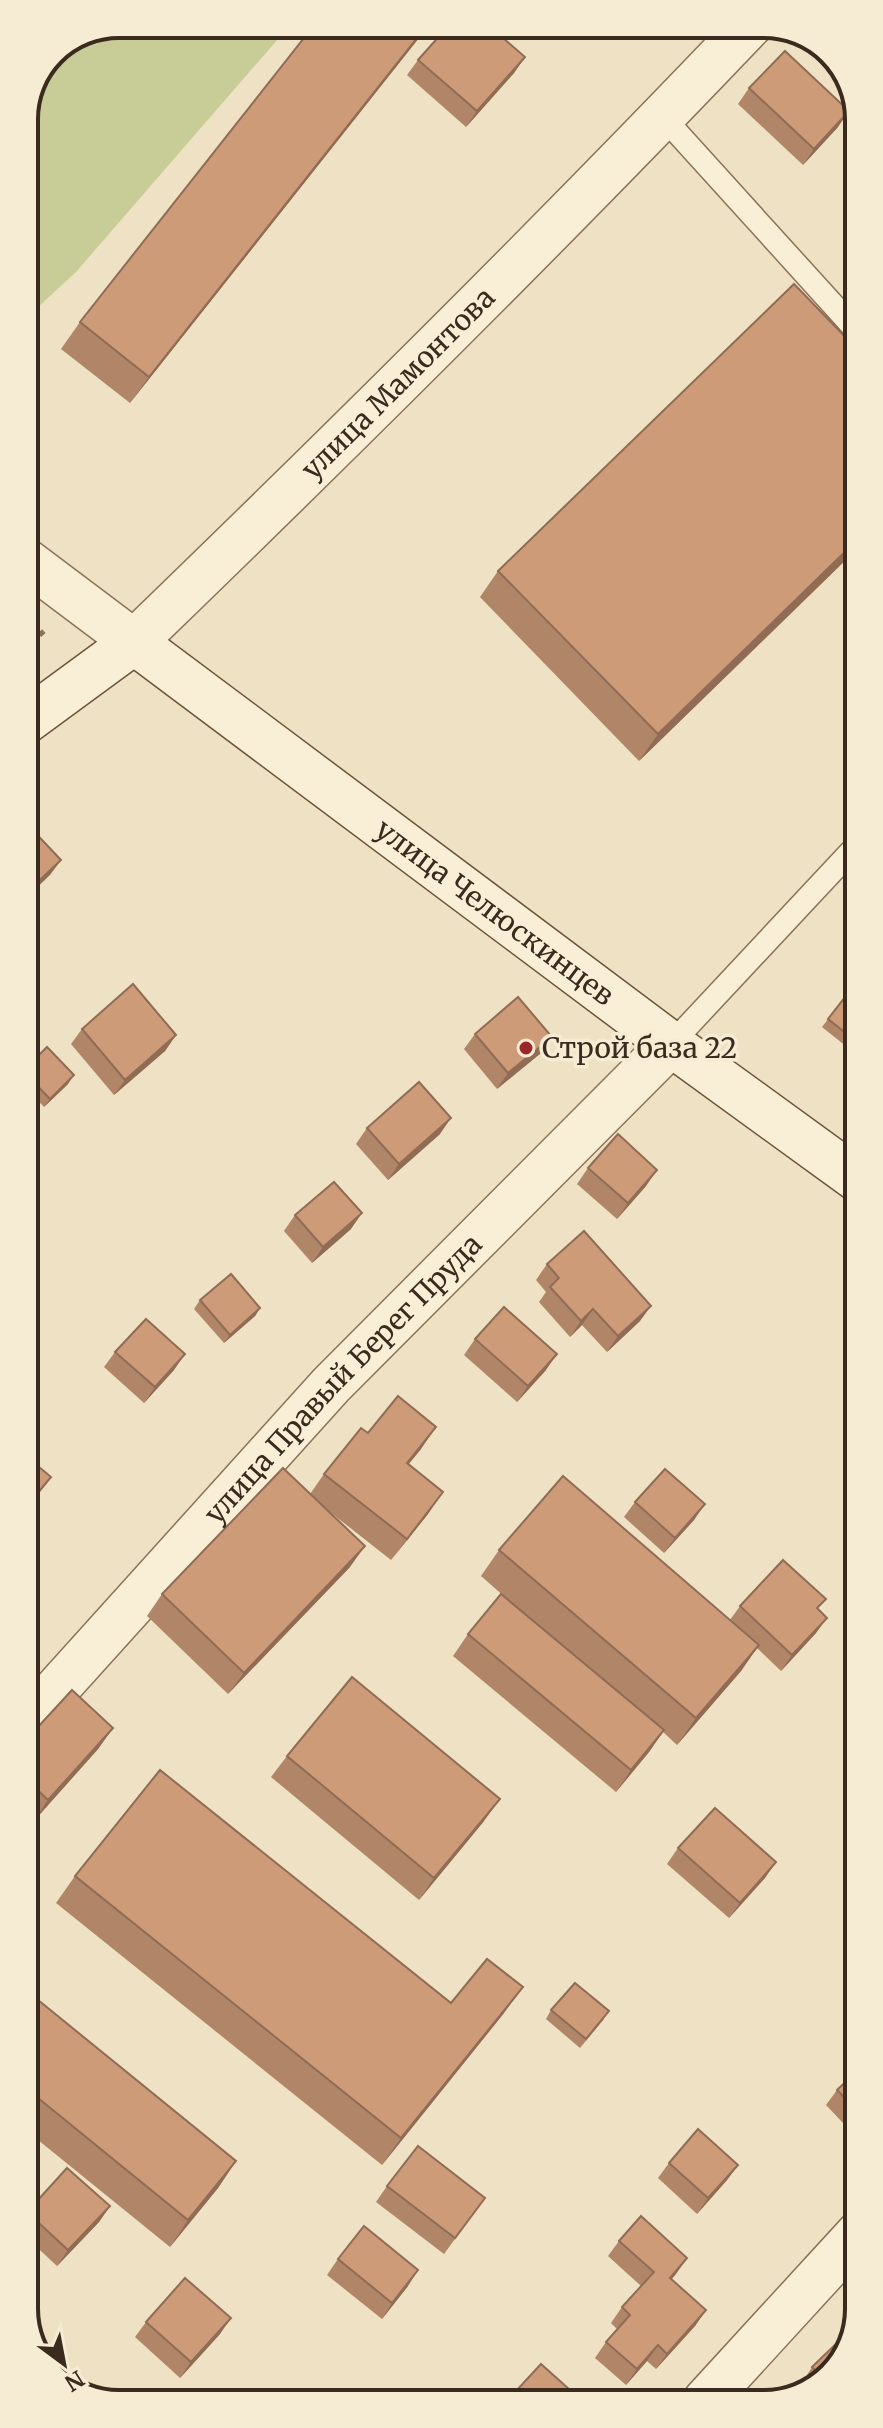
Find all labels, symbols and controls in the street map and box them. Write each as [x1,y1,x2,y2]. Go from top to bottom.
street label: улица Мамонтова [294,280,502,487]
street label: улица Челюскинцев [368,811,621,1013]
place label: Строй база 22 [542,1030,737,1066]
marker: Строй база 22 [517,1039,535,1057]
street label: улица Правый Берег Пруда [197,1226,489,1531]
north arrow [24,2324,104,2404]
text: N [59,2364,89,2398]

